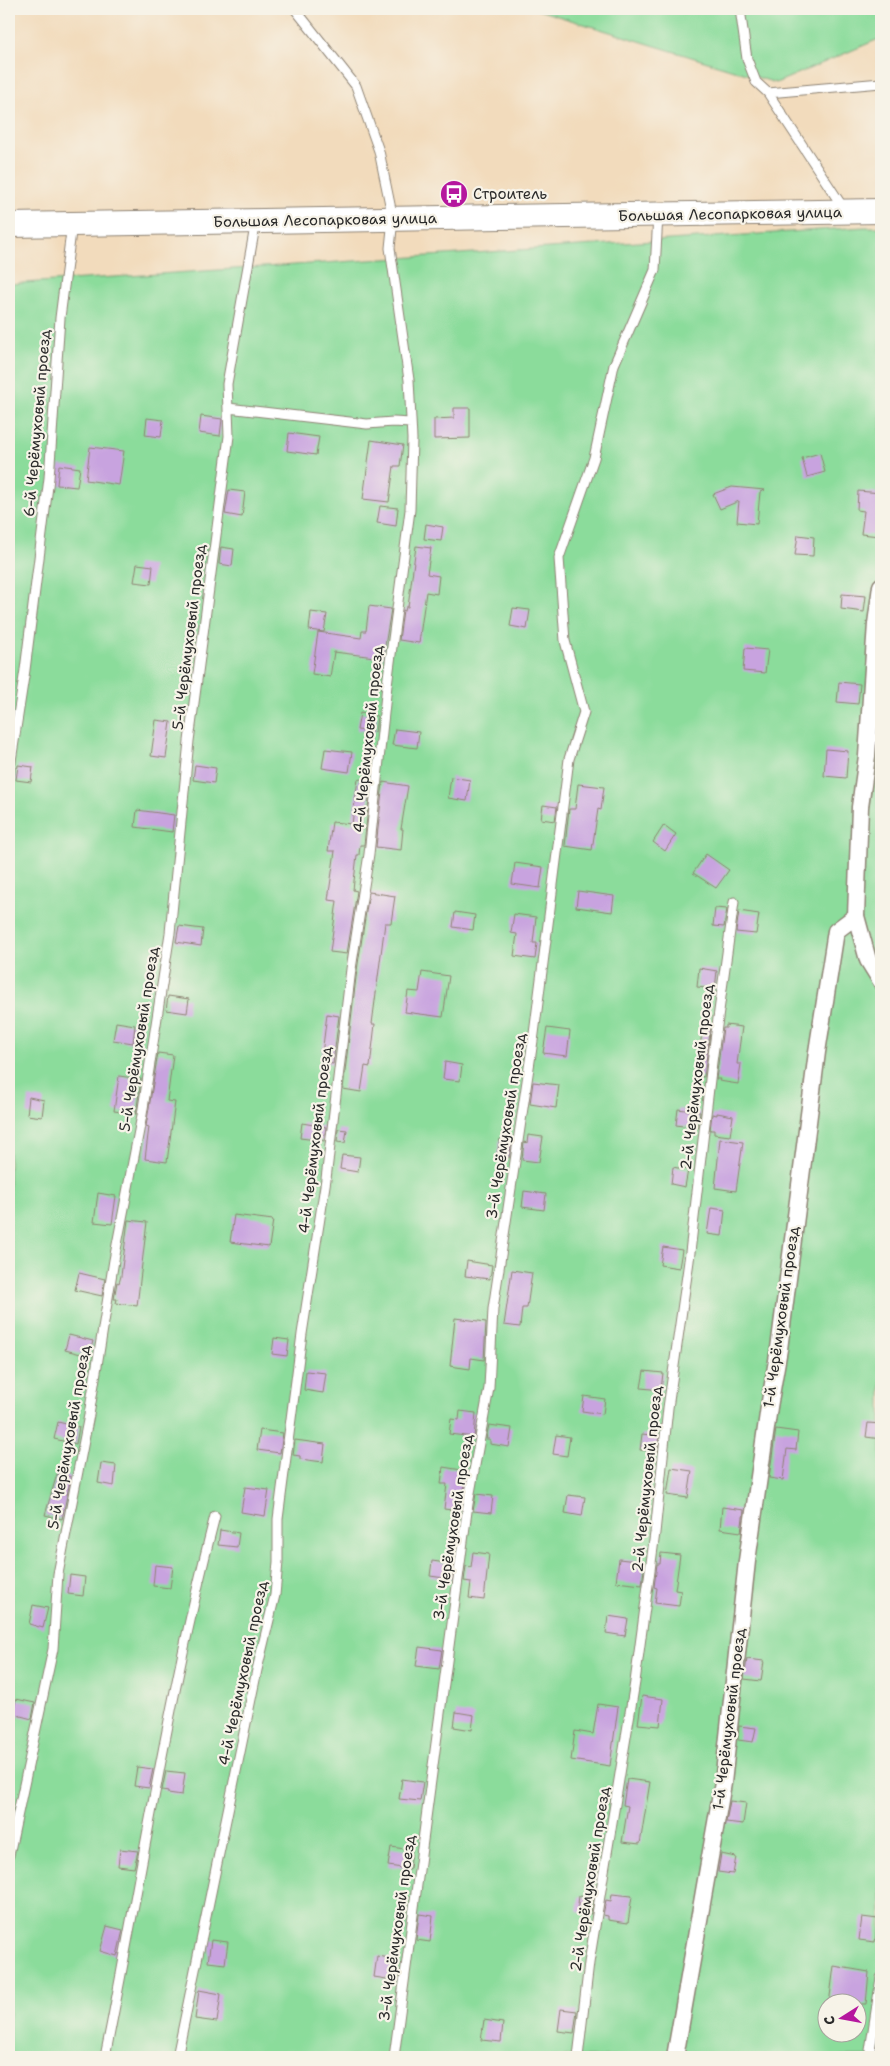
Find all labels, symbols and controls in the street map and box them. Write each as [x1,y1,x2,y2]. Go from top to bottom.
bus stop icon: Строитель [439,179,469,209]
place label: Строитель [473,184,548,204]
street label: Большая Лесопарковая улица [618,202,843,226]
street label: Большая Лесопарковая улица [213,208,438,232]
street label: 6-й Черёмуховый проезд [19,328,55,518]
street label: 5-й Черёмуховый проезд [168,543,210,731]
street label: 4-й Черёмуховый проезд [348,644,388,834]
street label: 5-й Черёмуховый проезд [114,945,164,1133]
street label: 2-й Черёмуховый проезд [676,982,718,1171]
street label: 3-й Черёмуховый проезд [481,1031,531,1220]
street label: 4-й Черёмуховый проезд [294,1045,336,1235]
street label: 1-й Черёмуховый проезд [758,1224,804,1409]
street label: 5-й Черёмуховый проезд [43,1343,95,1531]
street label: 2-й Черёмуховый проезд [627,1384,667,1573]
street label: 3-й Черёмуховый проезд [428,1432,478,1621]
street label: 4-й Черёмуховый проезд [214,1578,272,1767]
street label: 1-й Черёмуховый проезд [708,1626,750,1811]
street label: 2-й Черёмуховый проезд [565,1784,615,1973]
street label: 3-й Черёмуховый проезд [374,1833,420,2023]
north arrow [818,1994,868,2044]
text: С [820,2015,839,2026]

